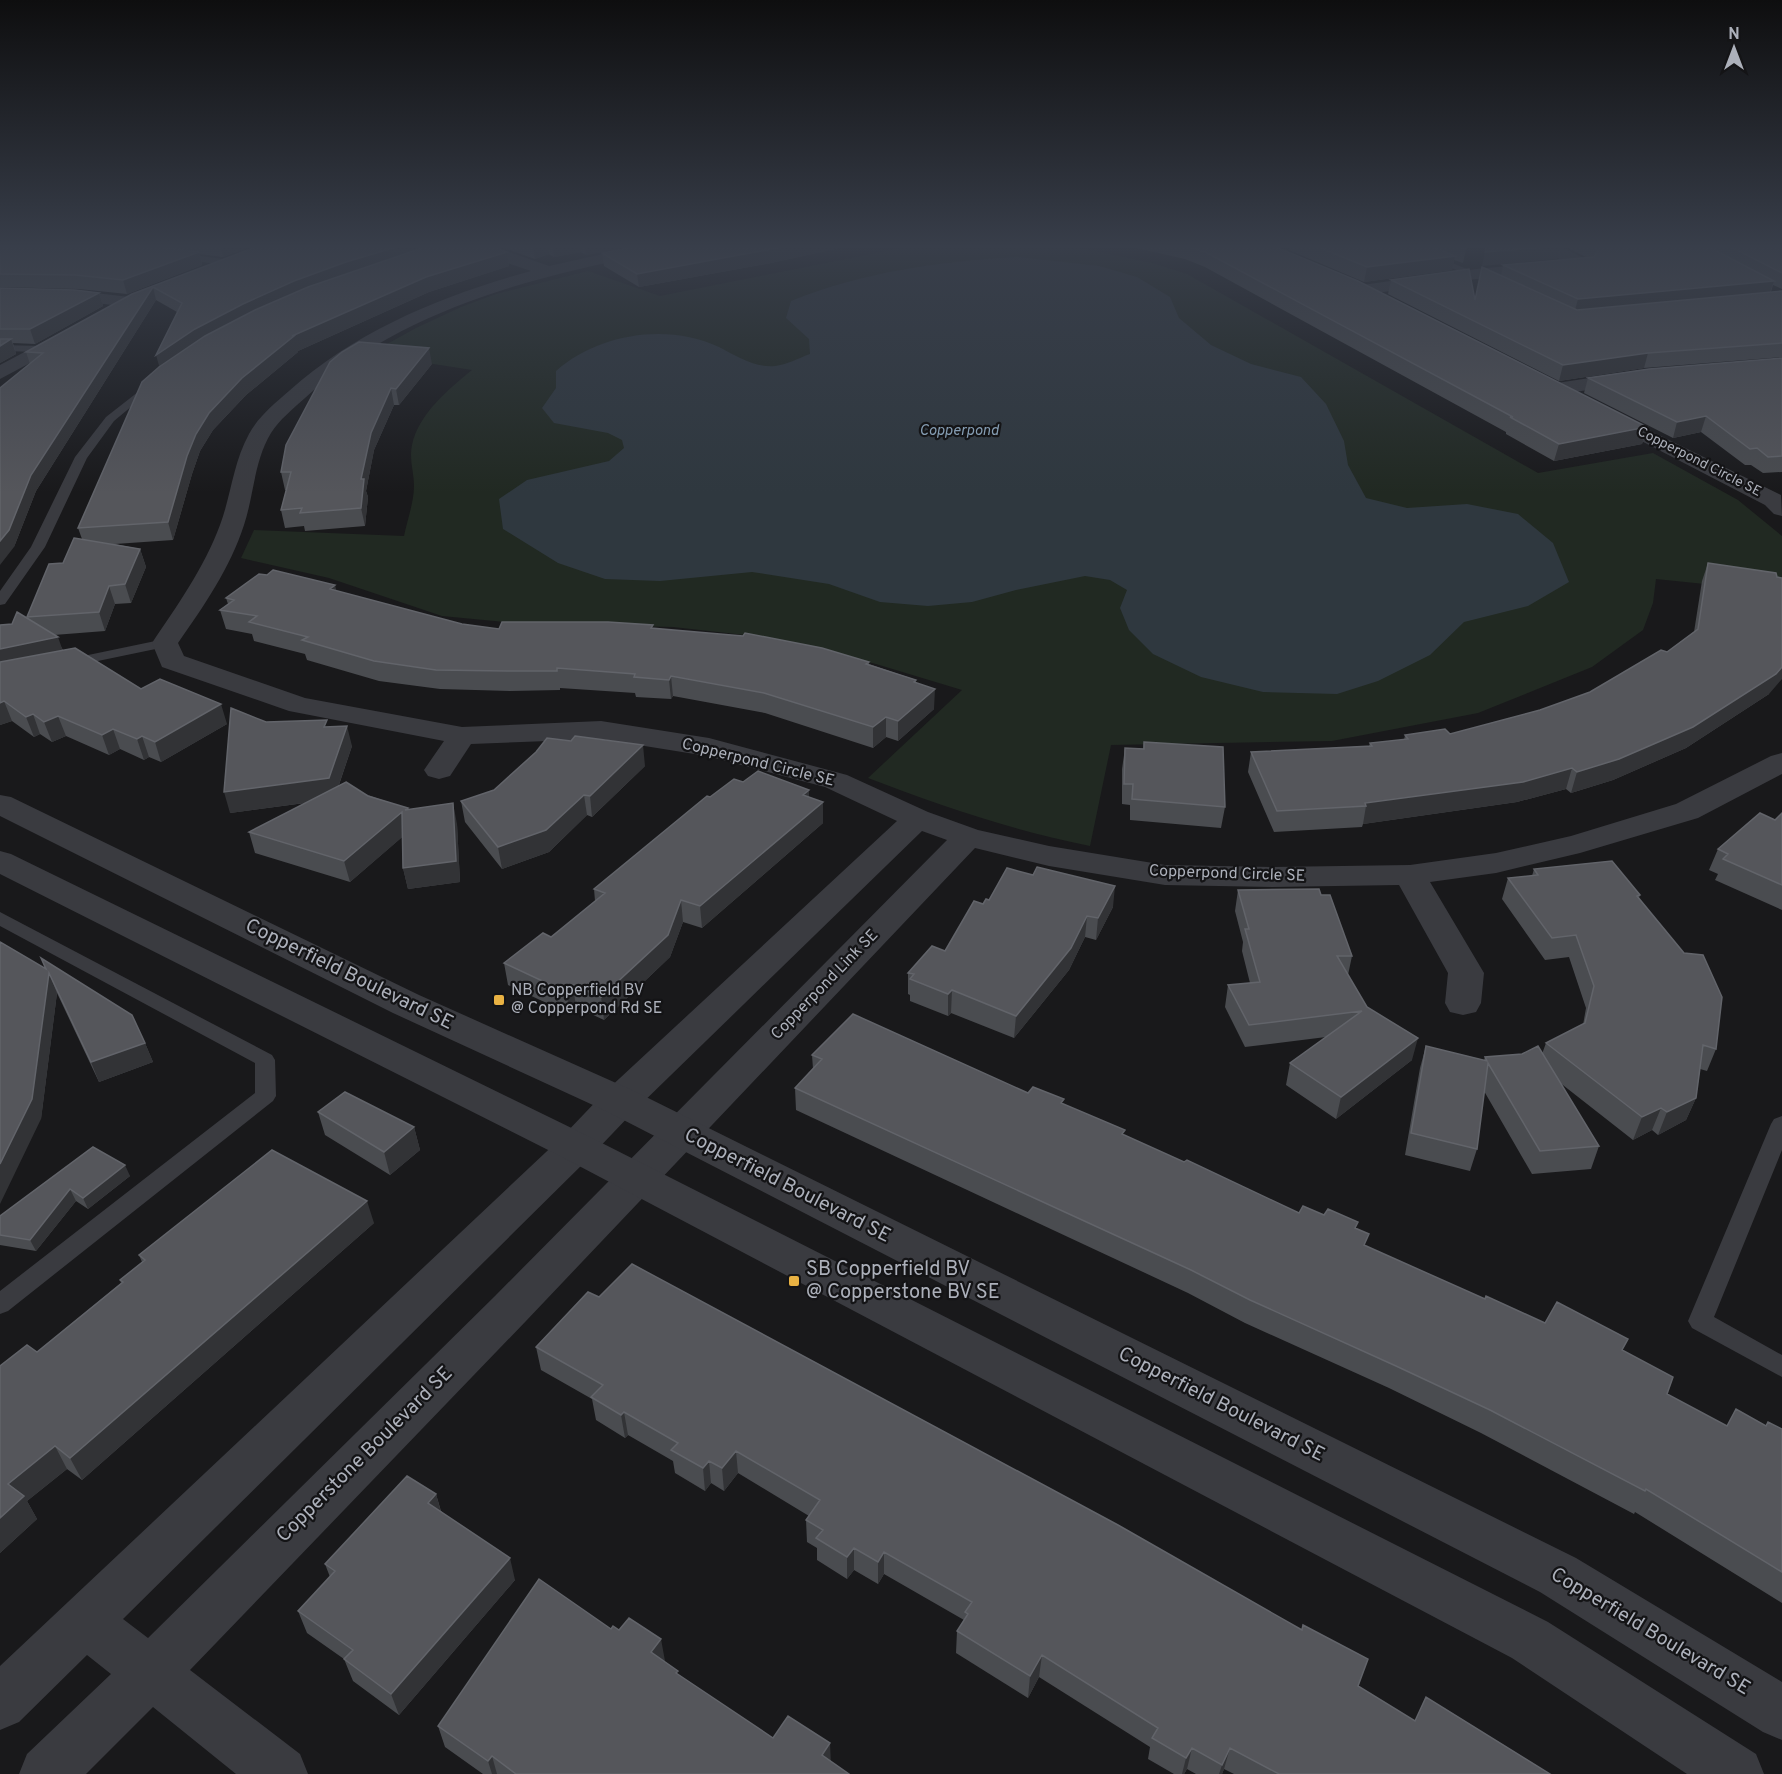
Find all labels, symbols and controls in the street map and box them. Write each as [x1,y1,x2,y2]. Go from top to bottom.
north arrow [1704,18,1764,78]
text: N [1728,25,1740,45]
water label: Copperpond [919,422,1000,441]
street label: Copperpond Circle SE [1634,423,1764,501]
street label: Copperpond Circle SE [680,734,836,792]
street label: Copperpond Circle SE [1148,861,1306,887]
street label: Copperfield Boulevard SE [241,913,457,1037]
street label: Copperpond Link SE [767,926,883,1044]
place label: NB Copperfield BV @ Copperpond Rd SE [511,981,662,1019]
marker: NB Copperfield BV @ Copperpond Rd SE [492,993,506,1007]
street label: Copperfield Boulevard SE [679,1123,895,1249]
place label: SB Copperfield BV @ Copperstone BV SE [806,1257,1000,1306]
marker: SB Copperfield BV @ Copperstone BV SE [787,1274,801,1288]
street label: Copperfield Boulevard SE [1113,1342,1329,1468]
street label: Copperstone Boulevard SE [271,1361,459,1549]
street label: Copperfield Boulevard SE [1545,1562,1755,1702]

